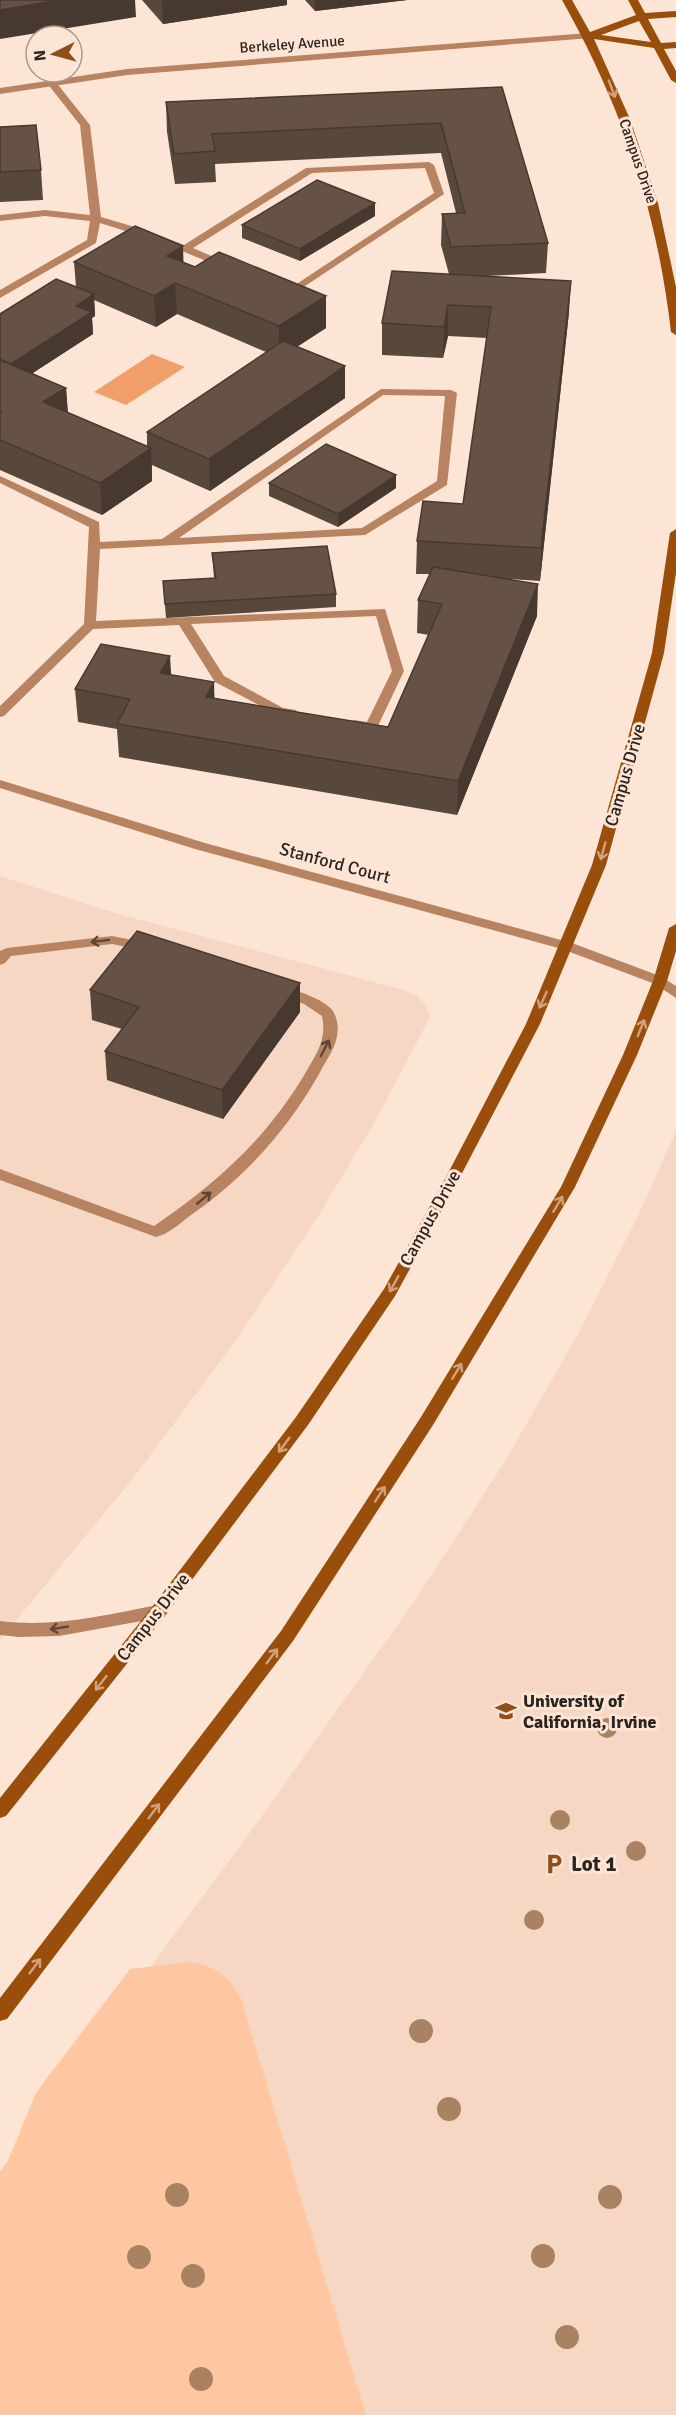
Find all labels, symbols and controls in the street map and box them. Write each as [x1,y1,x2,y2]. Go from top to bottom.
north arrow [24,24,84,84]
street label: Berkeley Avenue [239,31,345,57]
text: N [30,49,51,62]
one-way arrow [608,79,619,97]
street label: Campus Drive [615,116,661,206]
street label: Campus Drive [600,721,650,829]
street label: Stanford Court [277,838,393,888]
one-way arrow [597,841,608,860]
one-way arrow [91,936,111,947]
one-way arrow [537,991,548,1009]
one-way arrow [636,1019,647,1038]
one-way arrow [320,1039,332,1057]
street label: Campus Drive [395,1166,465,1270]
one-way arrow [196,1191,211,1205]
one-way arrow [552,1196,564,1213]
one-way arrow [388,1275,400,1292]
one-way arrow [451,1363,463,1380]
one-way arrow [278,1436,290,1452]
one-way arrow [374,1486,386,1502]
street label: Campus Drive [112,1569,194,1665]
one-way arrow [49,1623,69,1634]
one-way arrow [265,1648,278,1664]
one-way arrow [95,1675,108,1691]
place label: University of California, Irvine [523,1690,656,1733]
school or university icon: University of California, Irvine [494,1699,518,1723]
one-way arrow [147,1803,160,1819]
place label: Lot 1 [571,1851,617,1877]
parking icon: Lot 1 [542,1852,566,1876]
one-way arrow [29,1959,42,1975]

